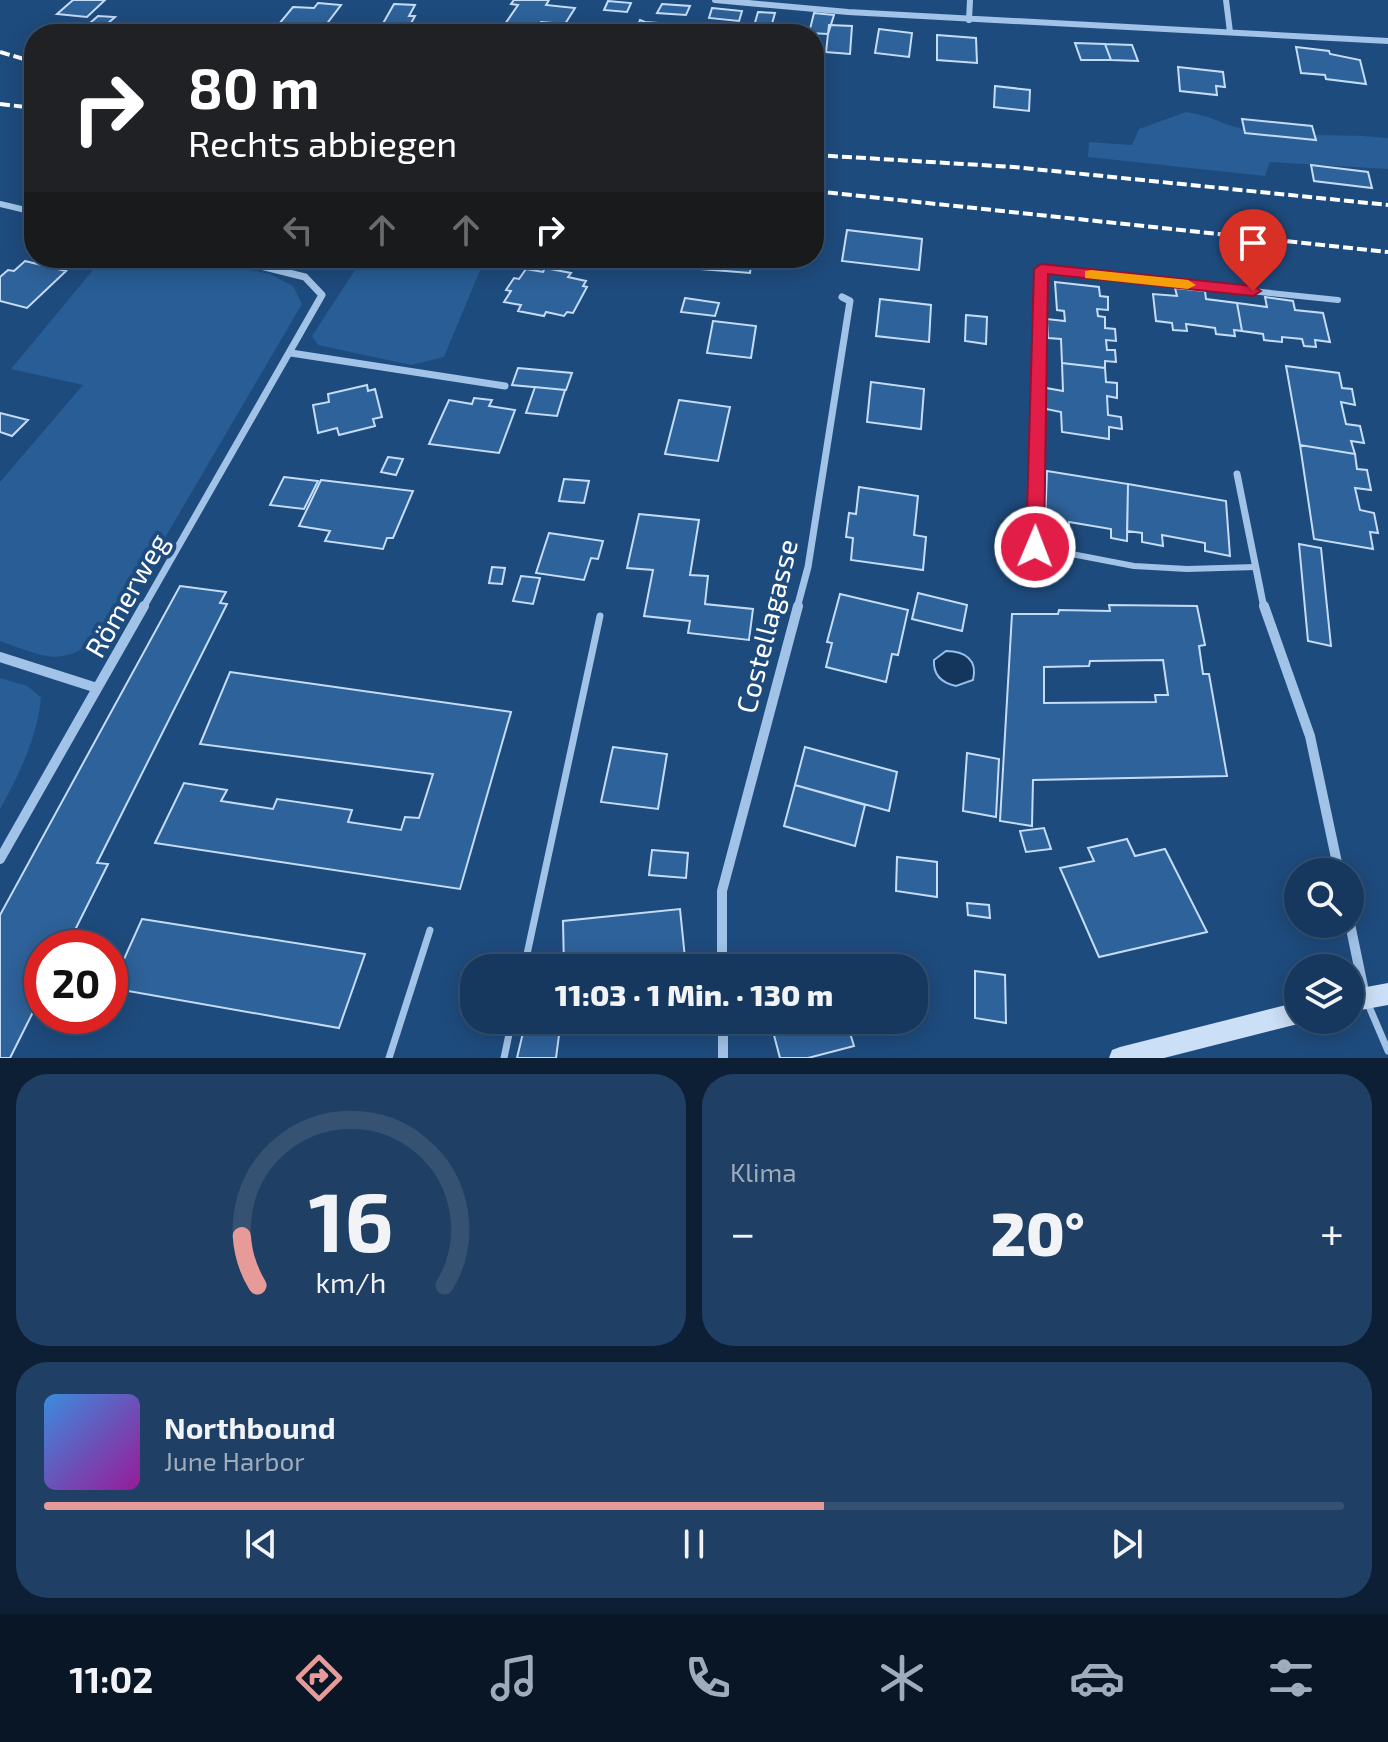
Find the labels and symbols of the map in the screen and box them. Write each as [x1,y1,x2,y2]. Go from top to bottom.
pin [1219,209,1287,291]
position arrow [993,505,1077,589]
street label: Römerweg [77,527,175,663]
street label: Costellagasse [728,535,804,717]
speed limit sign: 20 [24,930,128,1034]

